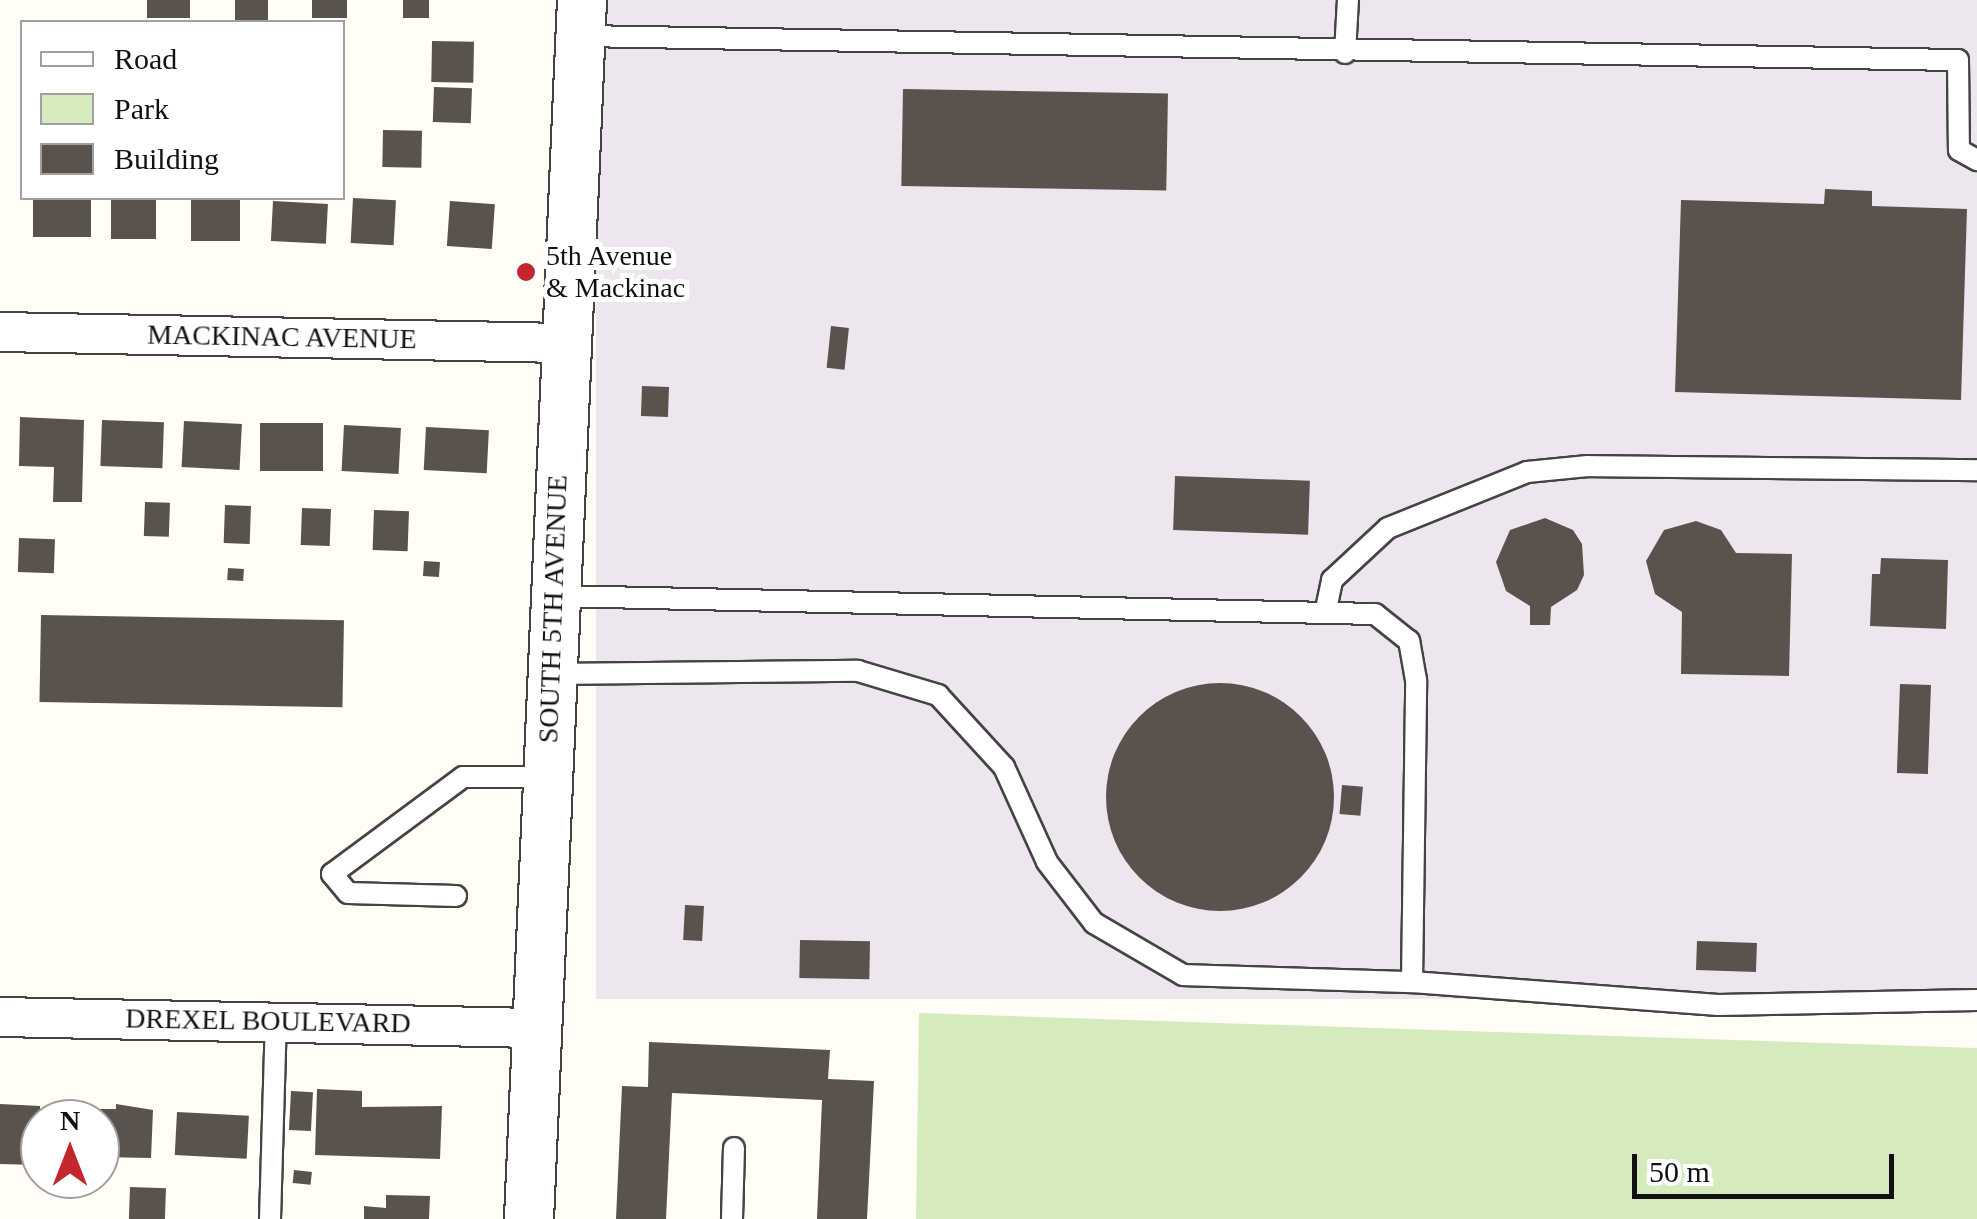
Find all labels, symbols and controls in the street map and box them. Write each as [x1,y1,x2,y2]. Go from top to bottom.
legend [20,20,345,200]
text: Road [114,42,177,75]
text: Park [114,92,169,125]
text: Building [114,142,219,175]
place label: 5th Avenue & Mackinac [546,239,685,305]
marker: 5th Avenue & Mackinac [515,261,537,283]
street label: MACKINAC AVENUE [146,318,418,356]
street label: SOUTH 5TH AVENUE [531,473,575,745]
street label: DREXEL BOULEVARD [124,1002,412,1040]
north arrow [20,1099,120,1199]
text: N [60,1105,80,1136]
scale bar [1637,1134,1900,1196]
text: 50 m [1649,1155,1710,1188]

